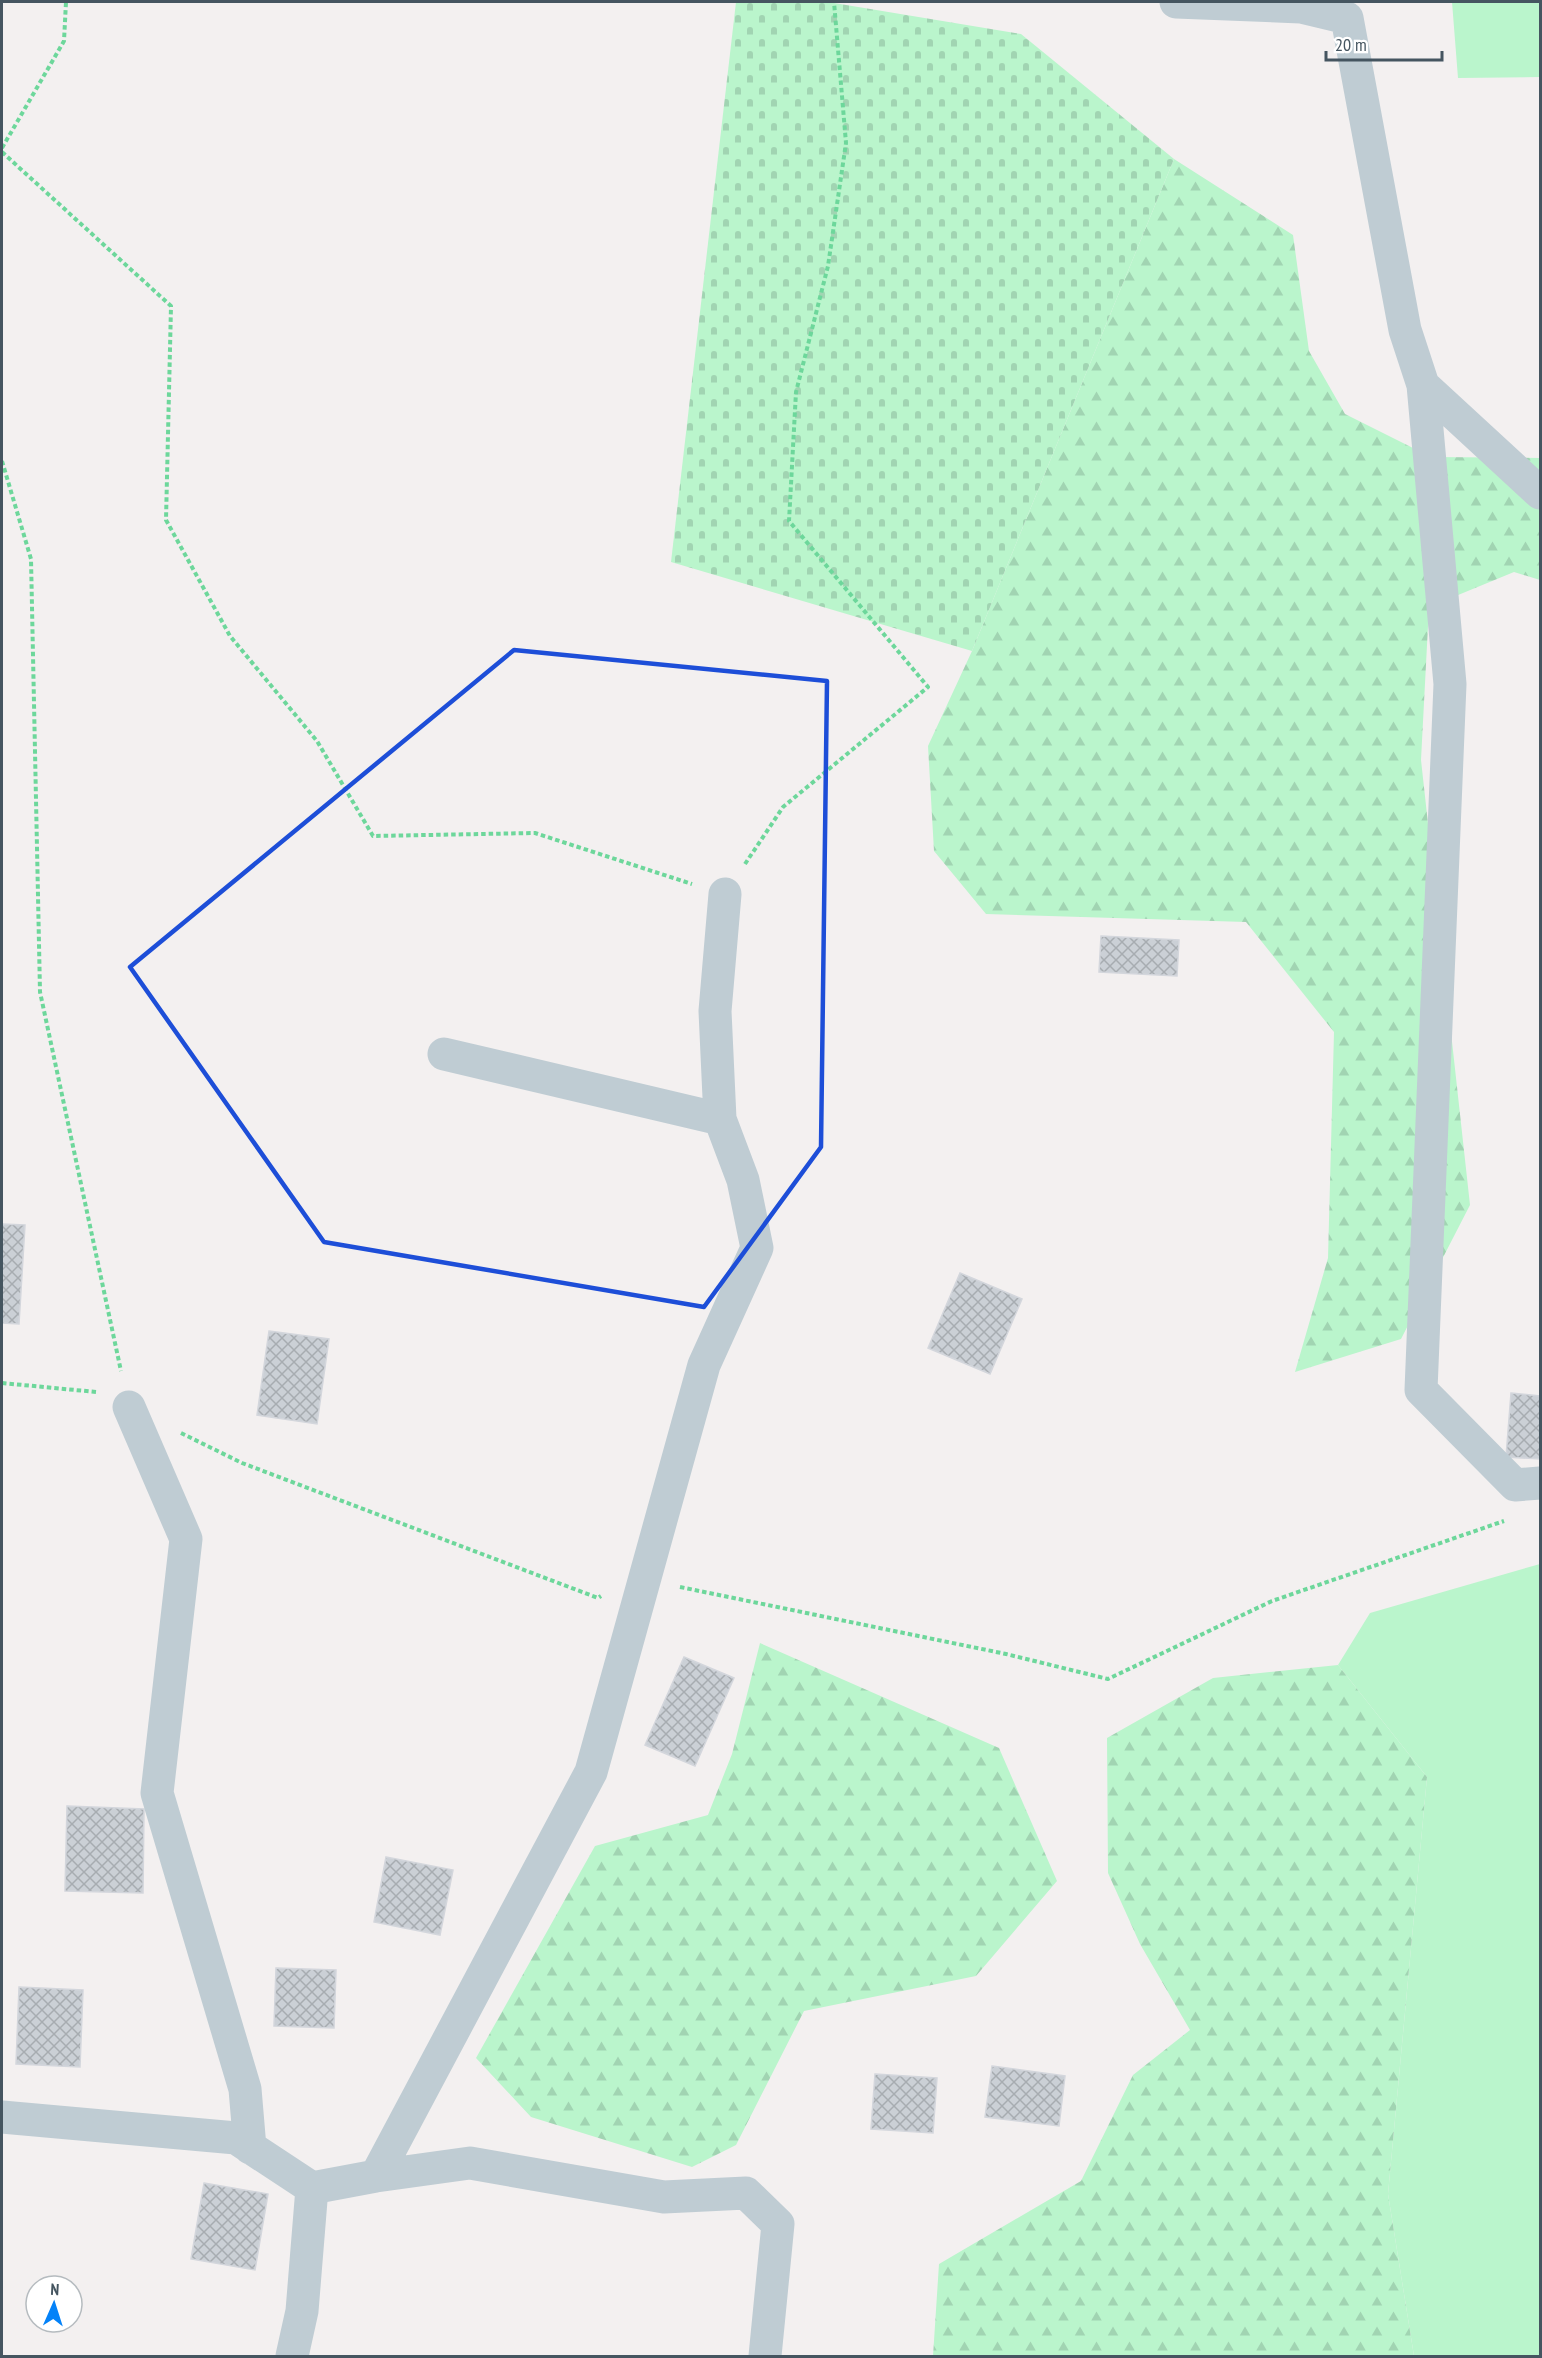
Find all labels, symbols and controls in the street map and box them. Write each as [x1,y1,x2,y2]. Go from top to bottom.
scale bar [1326,24,1442,62]
text: 20 m [1335,33,1367,56]
north arrow [24,2274,84,2334]
text: N [50,2279,60,2299]

